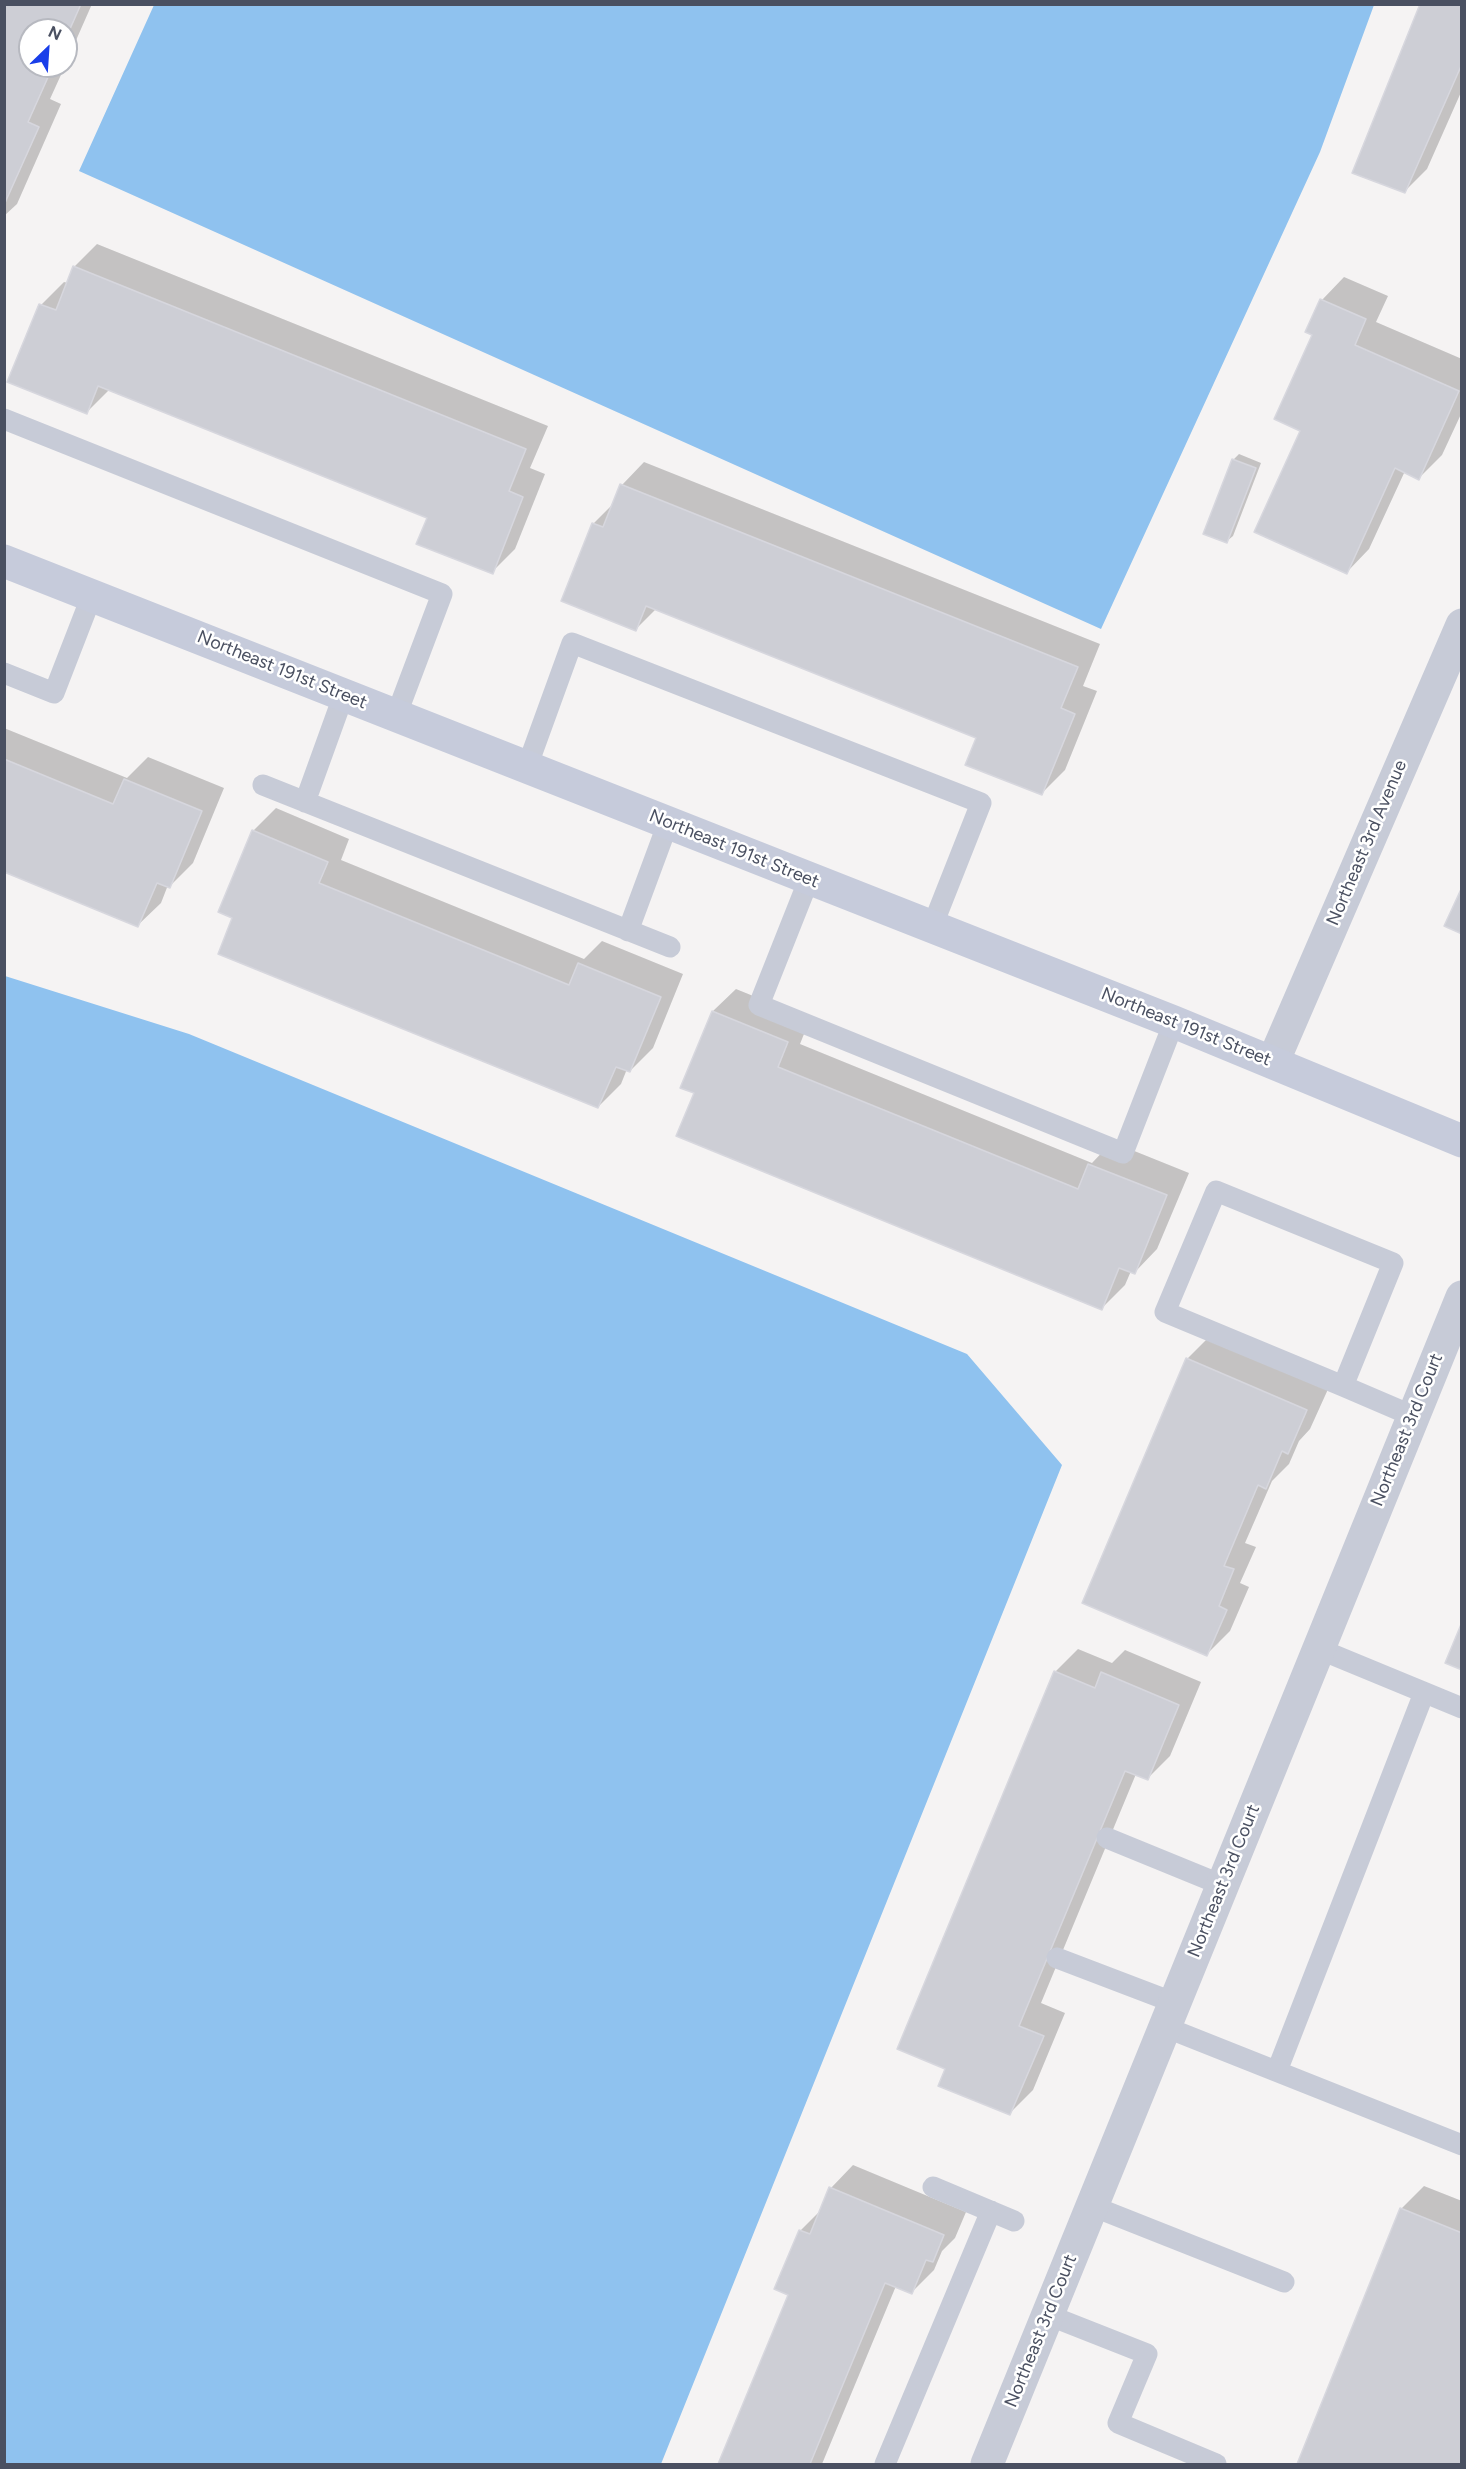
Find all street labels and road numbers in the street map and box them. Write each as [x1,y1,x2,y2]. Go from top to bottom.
street label: Northeast 191st Street [194,626,370,714]
street label: Northeast 3rd Avenue [1322,757,1412,929]
street label: Northeast 191st Street [646,805,822,893]
street label: Northeast 191st Street [1098,983,1274,1071]
street label: Northeast 3rd Court [1366,1350,1448,1510]
street label: Northeast 3rd Court [1183,1801,1265,1961]
street label: Northeast 3rd Court [1000,2251,1082,2411]

